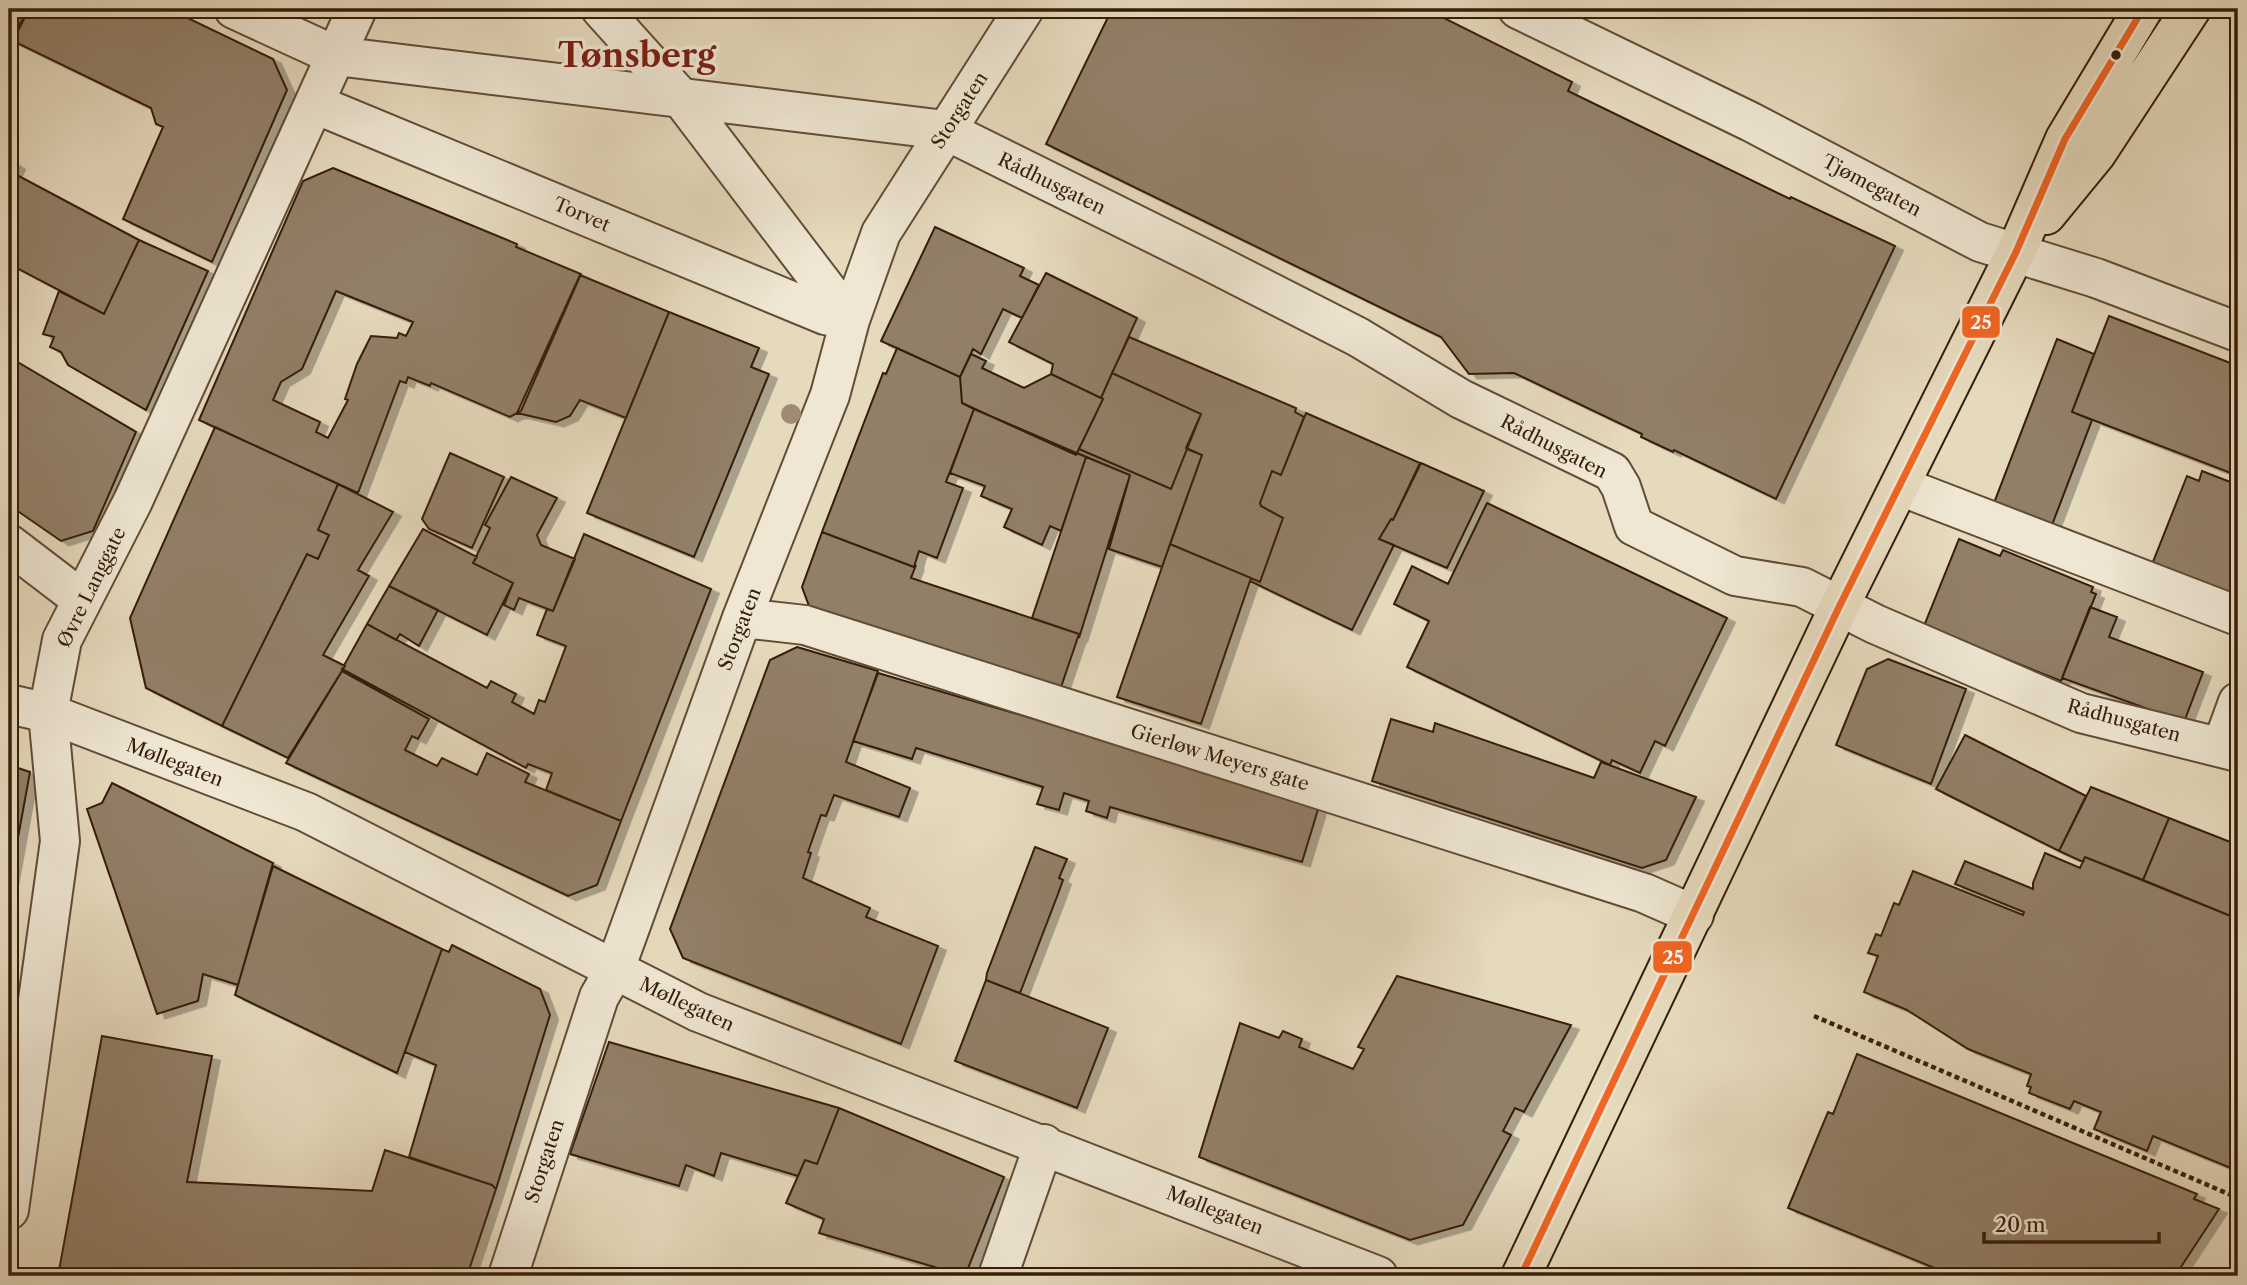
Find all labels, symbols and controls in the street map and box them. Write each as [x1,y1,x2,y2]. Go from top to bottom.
district label: Tønsberg [558,35,717,76]
unlabelled marker [2109,48,2123,62]
street label: Storgaten [926,67,993,153]
street label: Rådhusgaten [994,148,1109,219]
street label: Tjømegaten [1818,150,1925,221]
street label: Torvet [550,192,614,237]
line badge: 25 [1961,305,2001,339]
text: 25 [1970,311,1992,334]
street label: Rådhusgaten [1497,410,1611,483]
street label: Øvre Langgate [52,523,131,651]
street label: Storgaten [713,584,766,674]
street label: Rådhusgaten [2065,694,2183,747]
street label: Gierløw Meyers gate [1128,719,1312,796]
street label: Møllegaten [123,733,227,791]
line badge: 25 [1652,940,1693,974]
text: 25 [1662,946,1684,969]
street label: Møllegaten [636,973,738,1036]
street label: Storgaten [520,1116,569,1206]
street label: Møllegaten [1163,1181,1267,1239]
scale bar [1984,1201,2160,1245]
text: 20 m [1995,1212,2046,1237]

